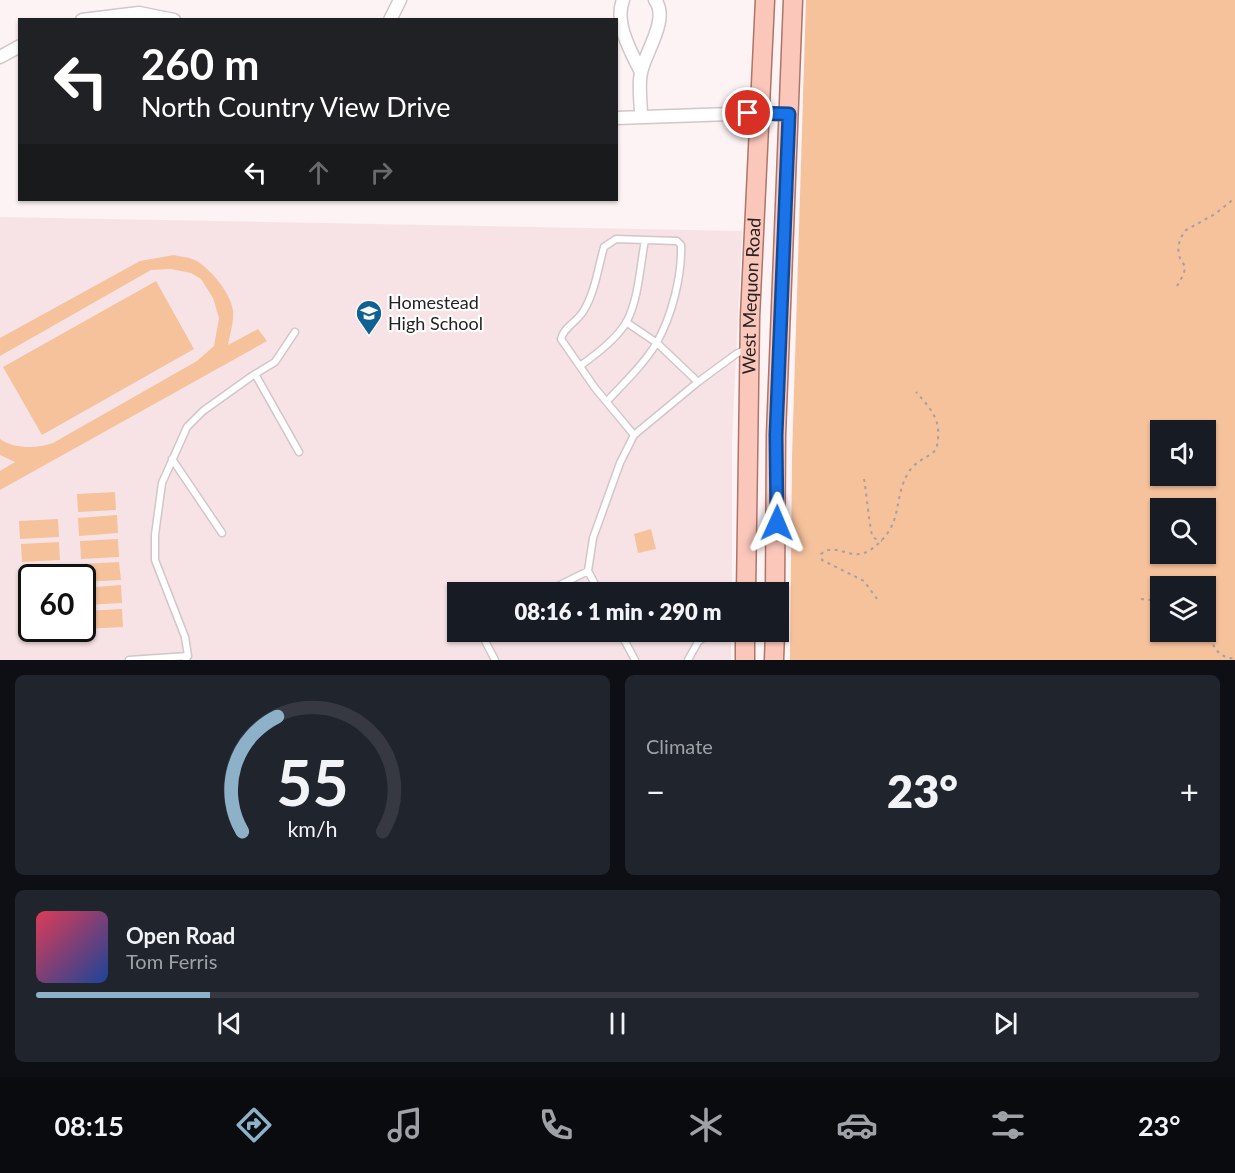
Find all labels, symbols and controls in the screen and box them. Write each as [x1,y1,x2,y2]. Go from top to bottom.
text: 260 m [141,39,259,89]
icon: left [42,42,120,120]
pin [722,87,773,138]
text: North Country View Drive [141,90,451,123]
icon: arrive [731,96,764,129]
icon: left [239,156,272,189]
icon: ahead [302,156,335,189]
icon: right [365,156,398,189]
street label: West Mequon Road [737,217,765,375]
place label: Homestead High School [388,291,483,334]
school or university icon: Homestead High School [354,298,384,336]
map controls [1150,420,1216,642]
button: sound [1150,420,1216,486]
position arrow [745,491,809,555]
button: search [1150,498,1216,564]
speed limit sign: 60 [18,564,96,642]
button: layers [1150,576,1216,642]
text: 08:16 · 1 min · 290 m [515,598,721,625]
text: Climate [646,734,713,758]
text: 55 [276,744,349,819]
text: 23° [887,764,958,818]
text: − [646,771,665,811]
text: + [1180,771,1199,811]
text: km/h [287,816,338,842]
text: Open Road [126,922,235,949]
text: Tom Ferris [126,949,217,973]
icon: previous [213,1007,246,1040]
icon: pause [601,1007,634,1040]
icon: next [989,1007,1022,1040]
icon: directions [233,1104,275,1146]
icon: music [384,1104,426,1146]
icon: phone [535,1104,577,1146]
icon: climate [685,1104,727,1146]
icon: car [836,1104,878,1146]
icon: filters [987,1104,1029,1146]
text: 08:15 [54,1109,124,1142]
text: 23° [1138,1109,1180,1142]

